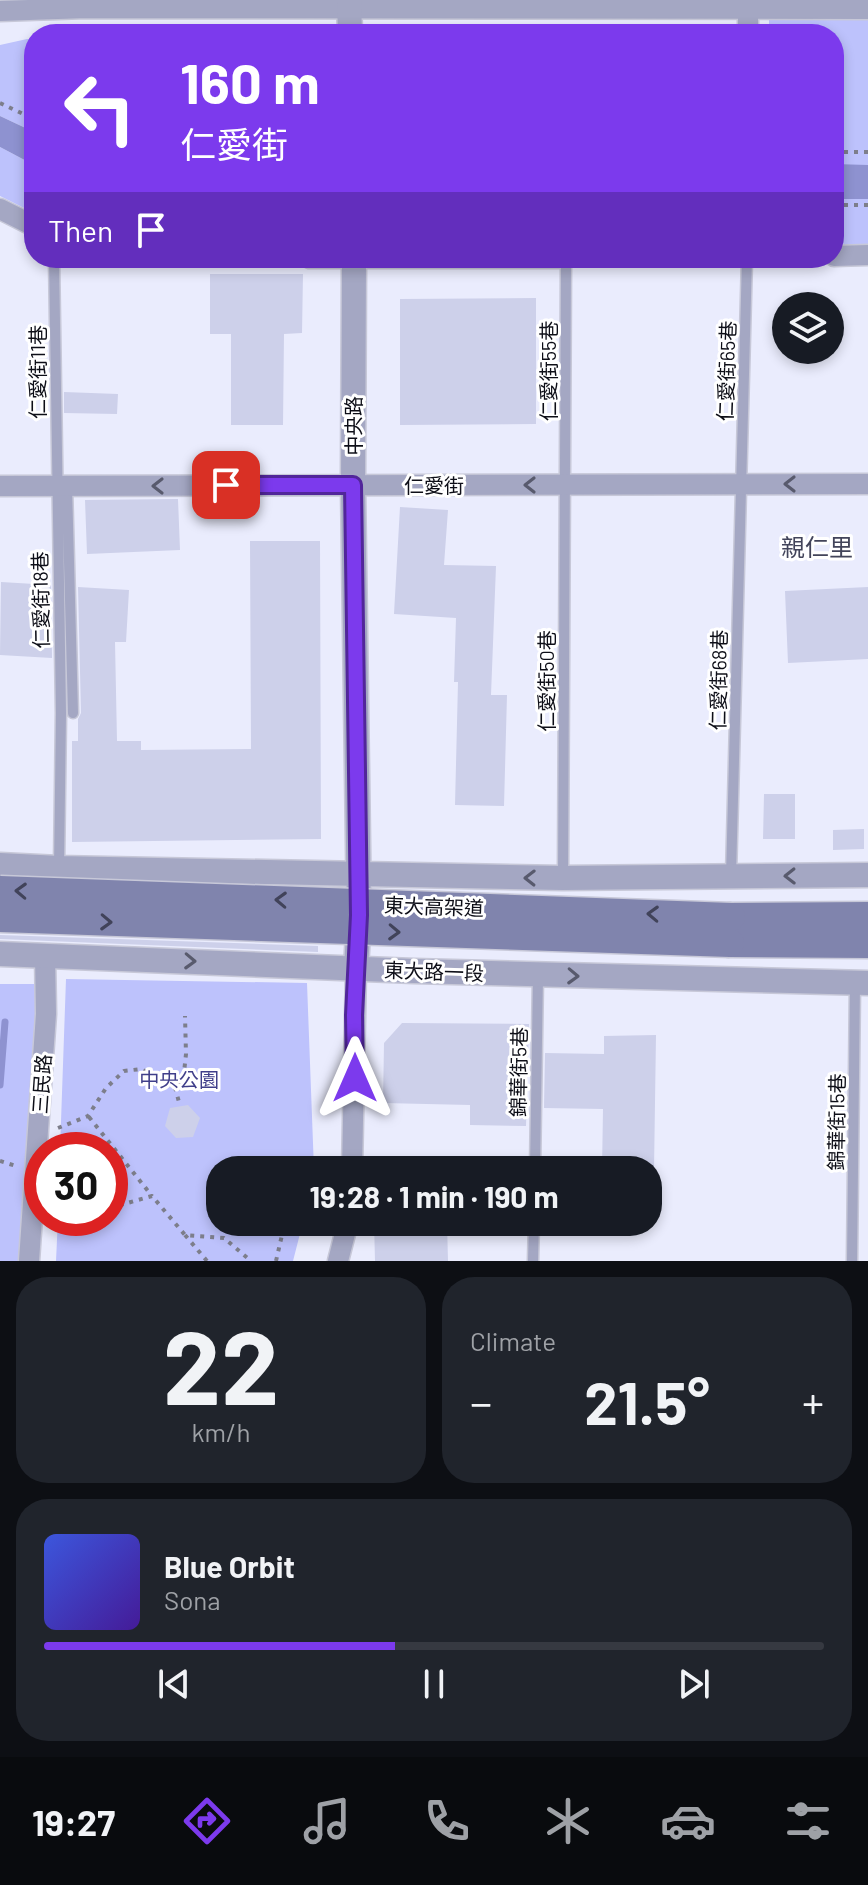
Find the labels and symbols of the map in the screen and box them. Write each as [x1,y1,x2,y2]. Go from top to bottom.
street label: 仁愛街65巷 [712,320,740,422]
street label: 仁愛街55巷 [536,321,560,421]
street label: 仁愛街11巷 [25,325,49,419]
street label: 中央路 [341,396,365,456]
pin [192,451,260,519]
street label: 仁愛街 [404,473,464,497]
one-way arrow [783,475,796,493]
one-way arrow [523,476,536,494]
one-way arrow [151,477,164,495]
district label: 親仁里 [781,532,853,561]
street label: 仁愛街18巷 [27,551,53,649]
street label: 仁愛街68巷 [705,629,731,731]
street label: 仁愛街50巷 [534,630,558,732]
one-way arrow [783,867,796,885]
one-way arrow [523,869,536,886]
one-way arrow [14,882,27,899]
one-way arrow [274,892,287,909]
street label: 東大高架道 [384,892,484,920]
one-way arrow [646,905,659,922]
one-way arrow [100,913,113,930]
one-way arrow [388,923,401,940]
one-way arrow [184,952,197,969]
street label: 東大路一段 [384,957,484,985]
one-way arrow [567,967,580,984]
street label: 錦華街5巷 [505,1027,531,1117]
position arrow [313,1036,397,1120]
street label: 三民路 [27,1053,55,1115]
park label: 中央公園 [139,1067,219,1091]
street label: 錦華街15巷 [823,1073,849,1171]
speed limit sign: 30 [24,1132,128,1236]

